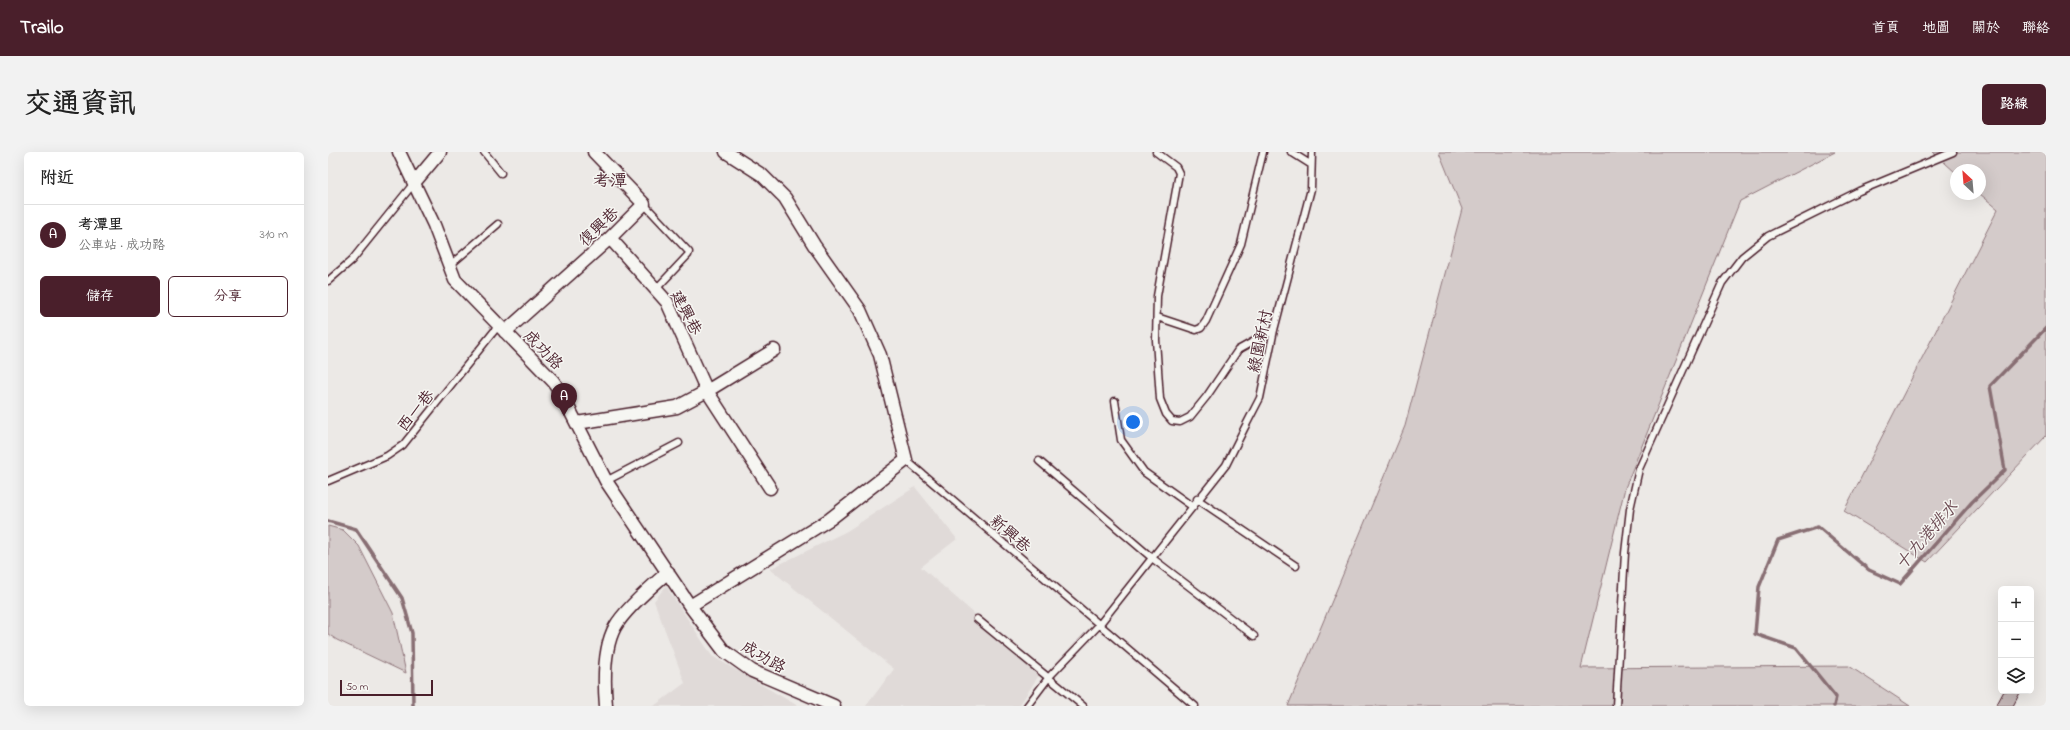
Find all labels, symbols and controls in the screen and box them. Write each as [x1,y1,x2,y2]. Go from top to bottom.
text: Trailo [20,15,64,42]
text: 首頁 [1872,18,1900,39]
text: 地圖 [1922,18,1950,39]
text: 關於 [1972,18,2000,39]
text: 聯絡 [2022,18,2050,39]
button: 路線 [1982,84,2046,125]
text: 交通資訊 [24,85,136,126]
north arrow [1950,164,1986,200]
text: 附近 [40,166,74,191]
district label: 考潭 [593,169,627,194]
street label: 復興巷 [574,202,625,253]
text: 考潭里 [78,214,123,236]
text: A [49,225,57,244]
text: 310 m [260,225,288,244]
text: 公車站 · 成功路 [78,236,165,255]
button: 儲存 [40,276,160,317]
button: 分享 [168,276,288,317]
street label: 建興巷 [663,286,707,340]
street label: 綠園新村 [1243,308,1279,375]
street label: 成功路 [517,325,568,376]
pin: A [551,383,577,416]
street label: 西一巷 [392,385,441,437]
your location [1123,412,1143,432]
water label: 十九港排水 [1890,495,1965,576]
street label: 新興巷 [984,510,1036,559]
map controls [1998,586,2034,694]
button: + [1998,586,2034,622]
button: − [1998,622,2034,658]
street label: 成功路 [736,635,790,680]
button: layers [1998,658,2034,694]
scale bar [340,678,433,697]
text: 50 m [346,679,368,695]

